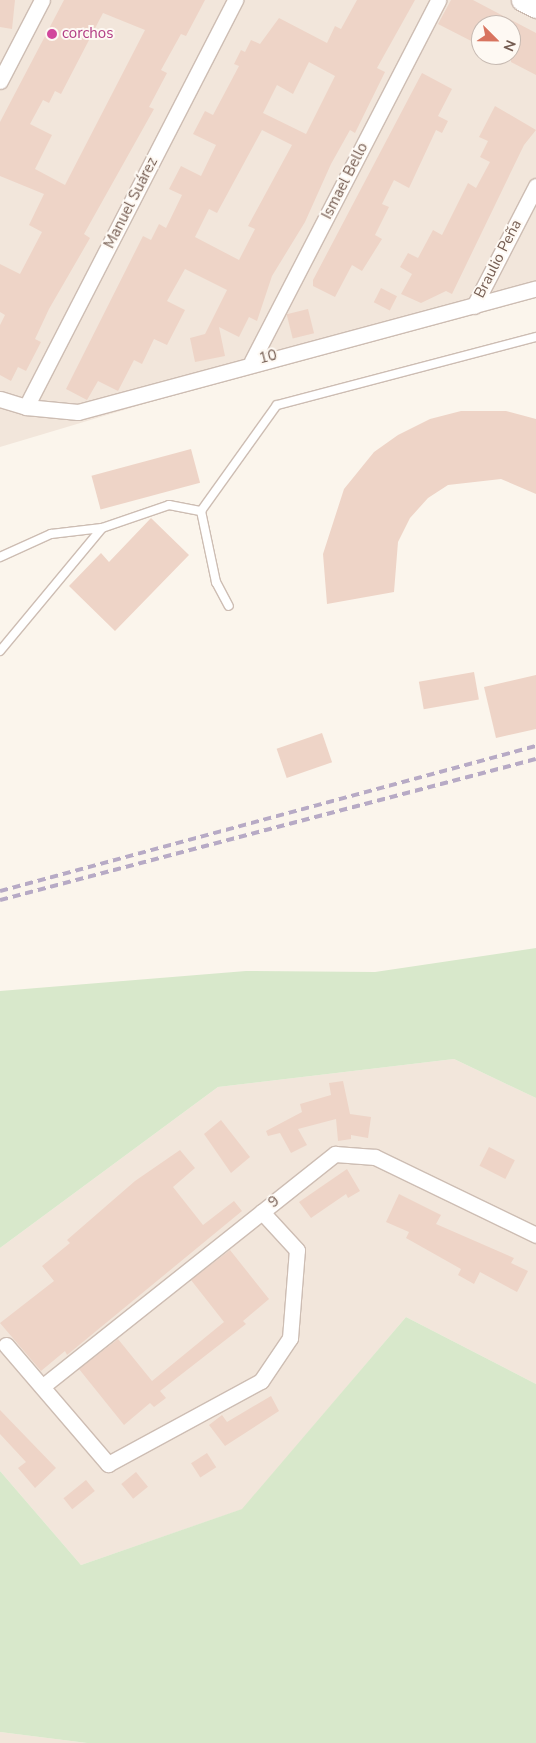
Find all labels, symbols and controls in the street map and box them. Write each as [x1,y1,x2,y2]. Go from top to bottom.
north arrow [471,15,521,65]
place label: corchos [62,25,113,43]
marker: corchos [46,28,58,40]
text: N [499,37,520,54]
street label: Ismael Bello [318,140,372,222]
street label: Manuel Suárez [100,154,162,252]
street label: Braulio Peña [471,217,525,301]
street label: 10 [257,346,279,368]
street label: 9 [265,1192,283,1212]

